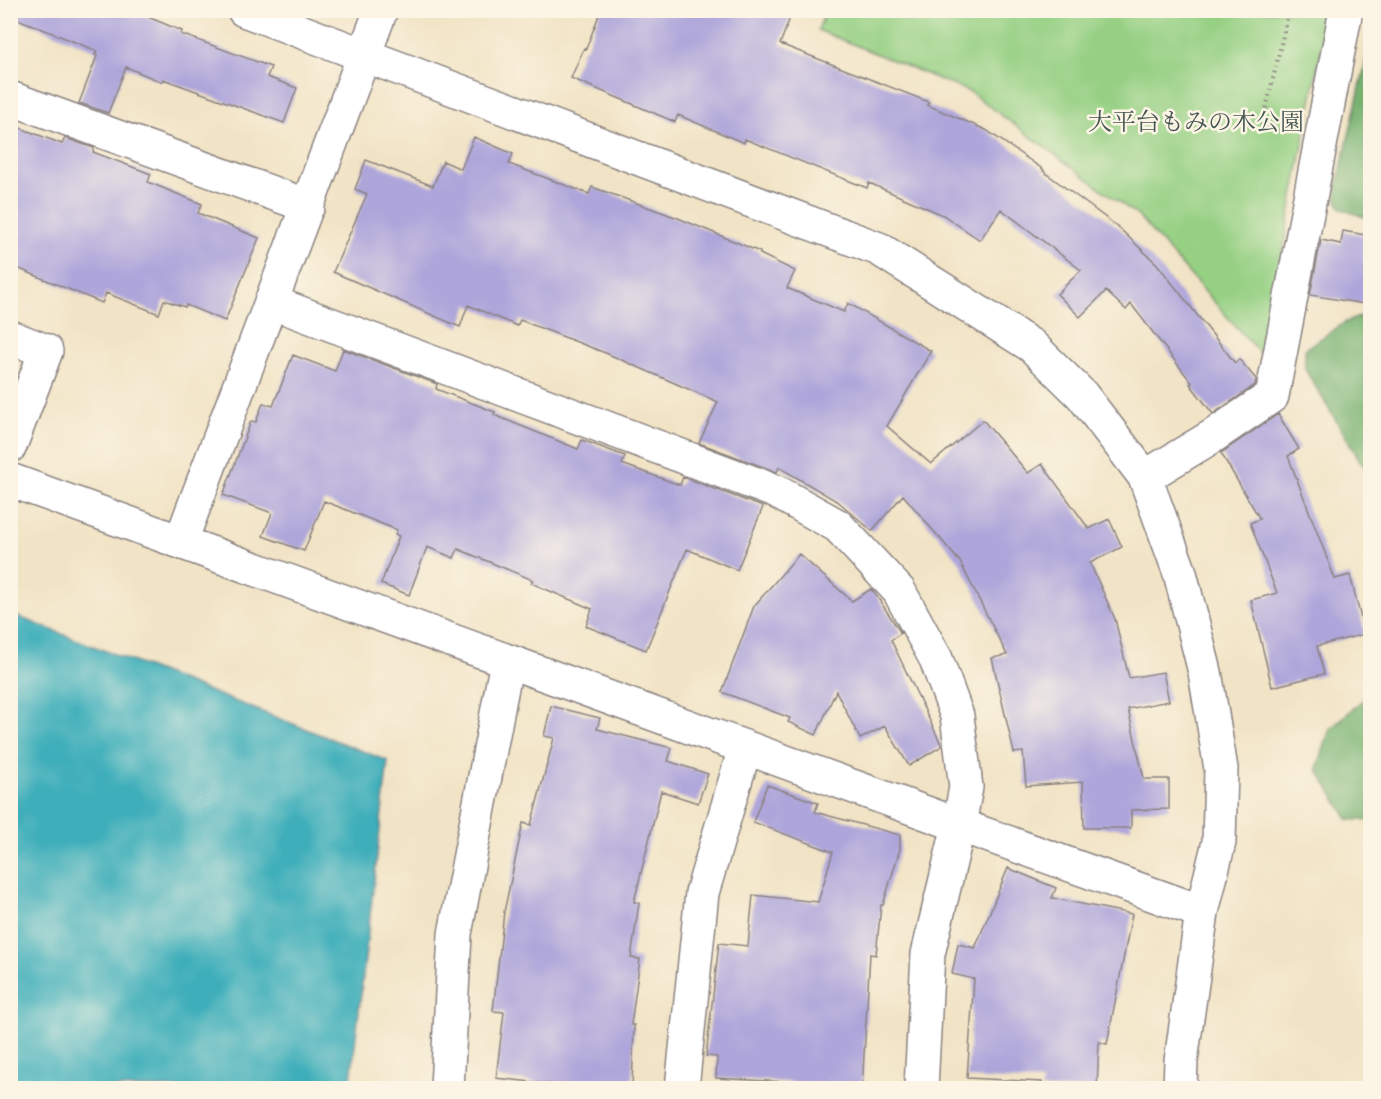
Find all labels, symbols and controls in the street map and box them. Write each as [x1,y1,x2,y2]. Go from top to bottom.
park label: 大平台もみの木公園 [1088,104,1304,139]

